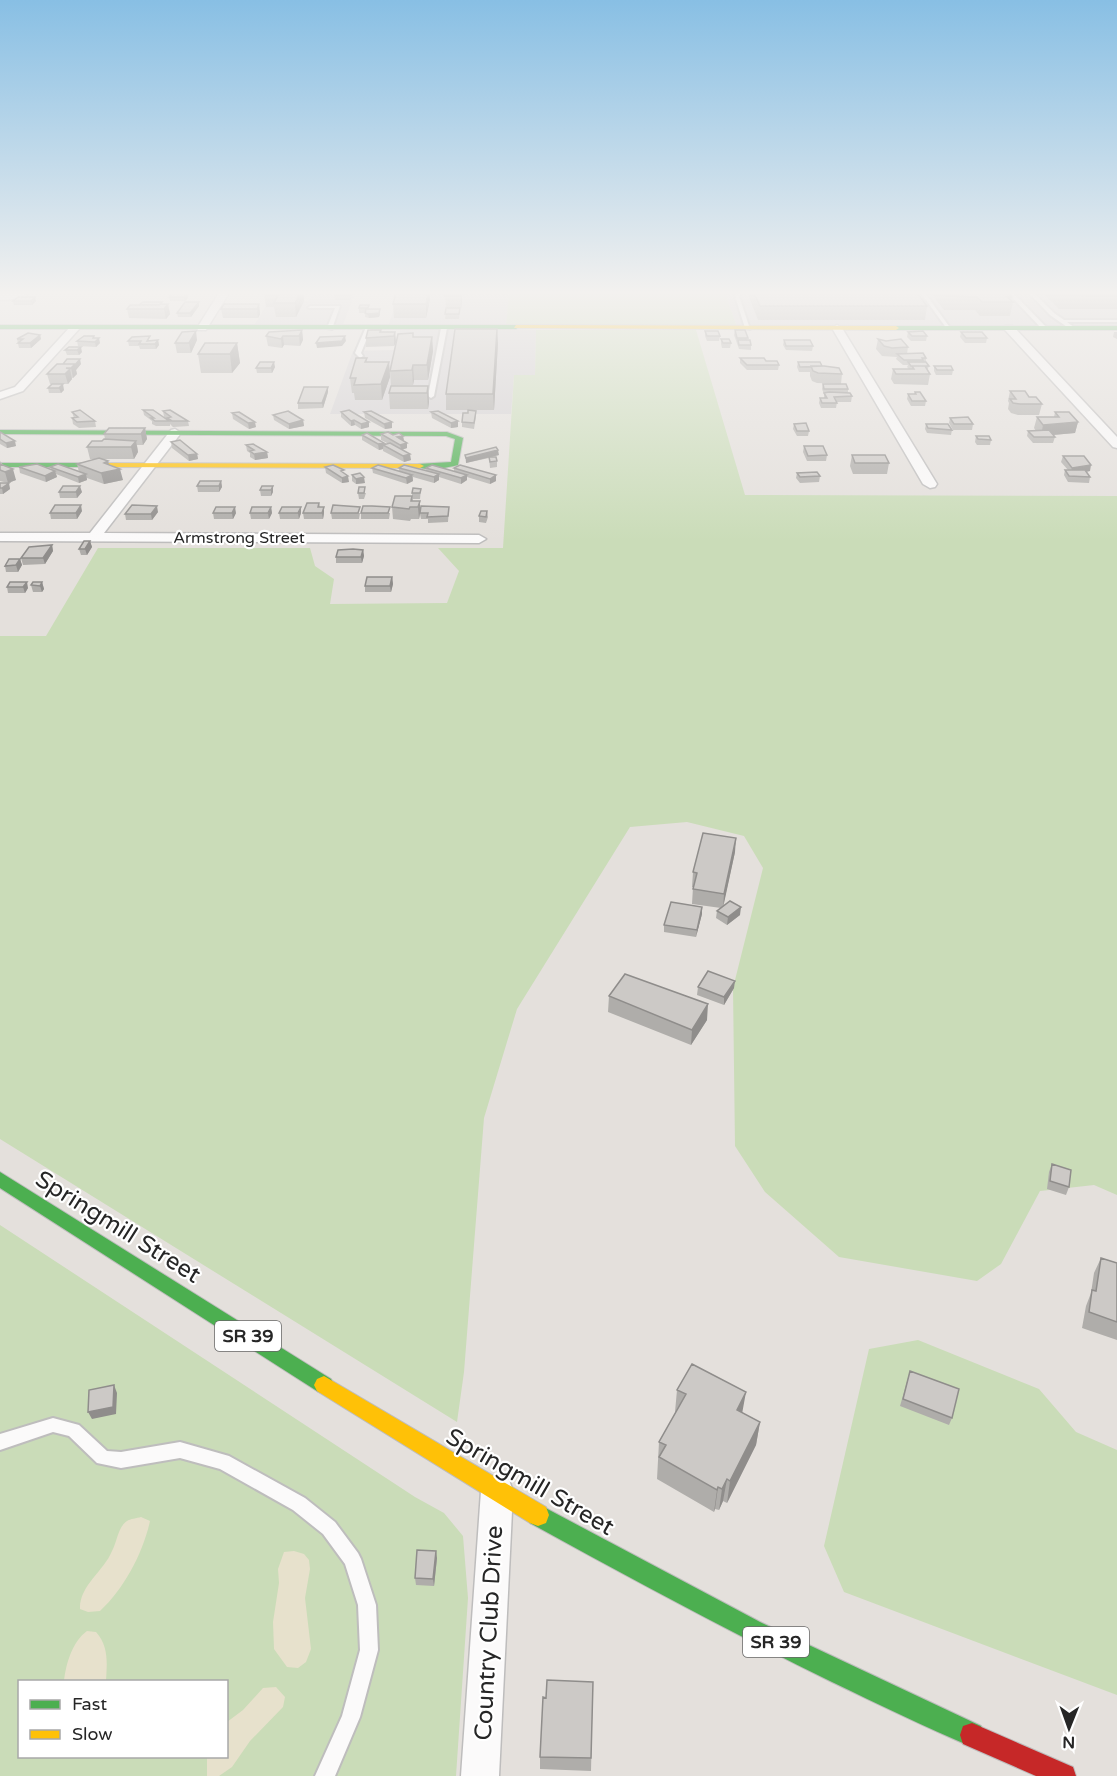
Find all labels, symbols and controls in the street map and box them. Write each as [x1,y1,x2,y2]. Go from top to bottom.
street label: Armstrong Street [173,528,305,548]
street label: Springmill Street [30,1165,206,1289]
road number: SR 39 [215,1321,281,1351]
street label: Springmill Street [441,1422,619,1542]
street label: Country Club Drive [469,1525,509,1741]
road number: SR 39 [743,1627,809,1657]
legend [18,1680,228,1758]
text: Fast [72,1693,107,1715]
north arrow [1039,1698,1099,1758]
text: Slow [72,1723,113,1745]
text: N [1062,1732,1075,1752]

